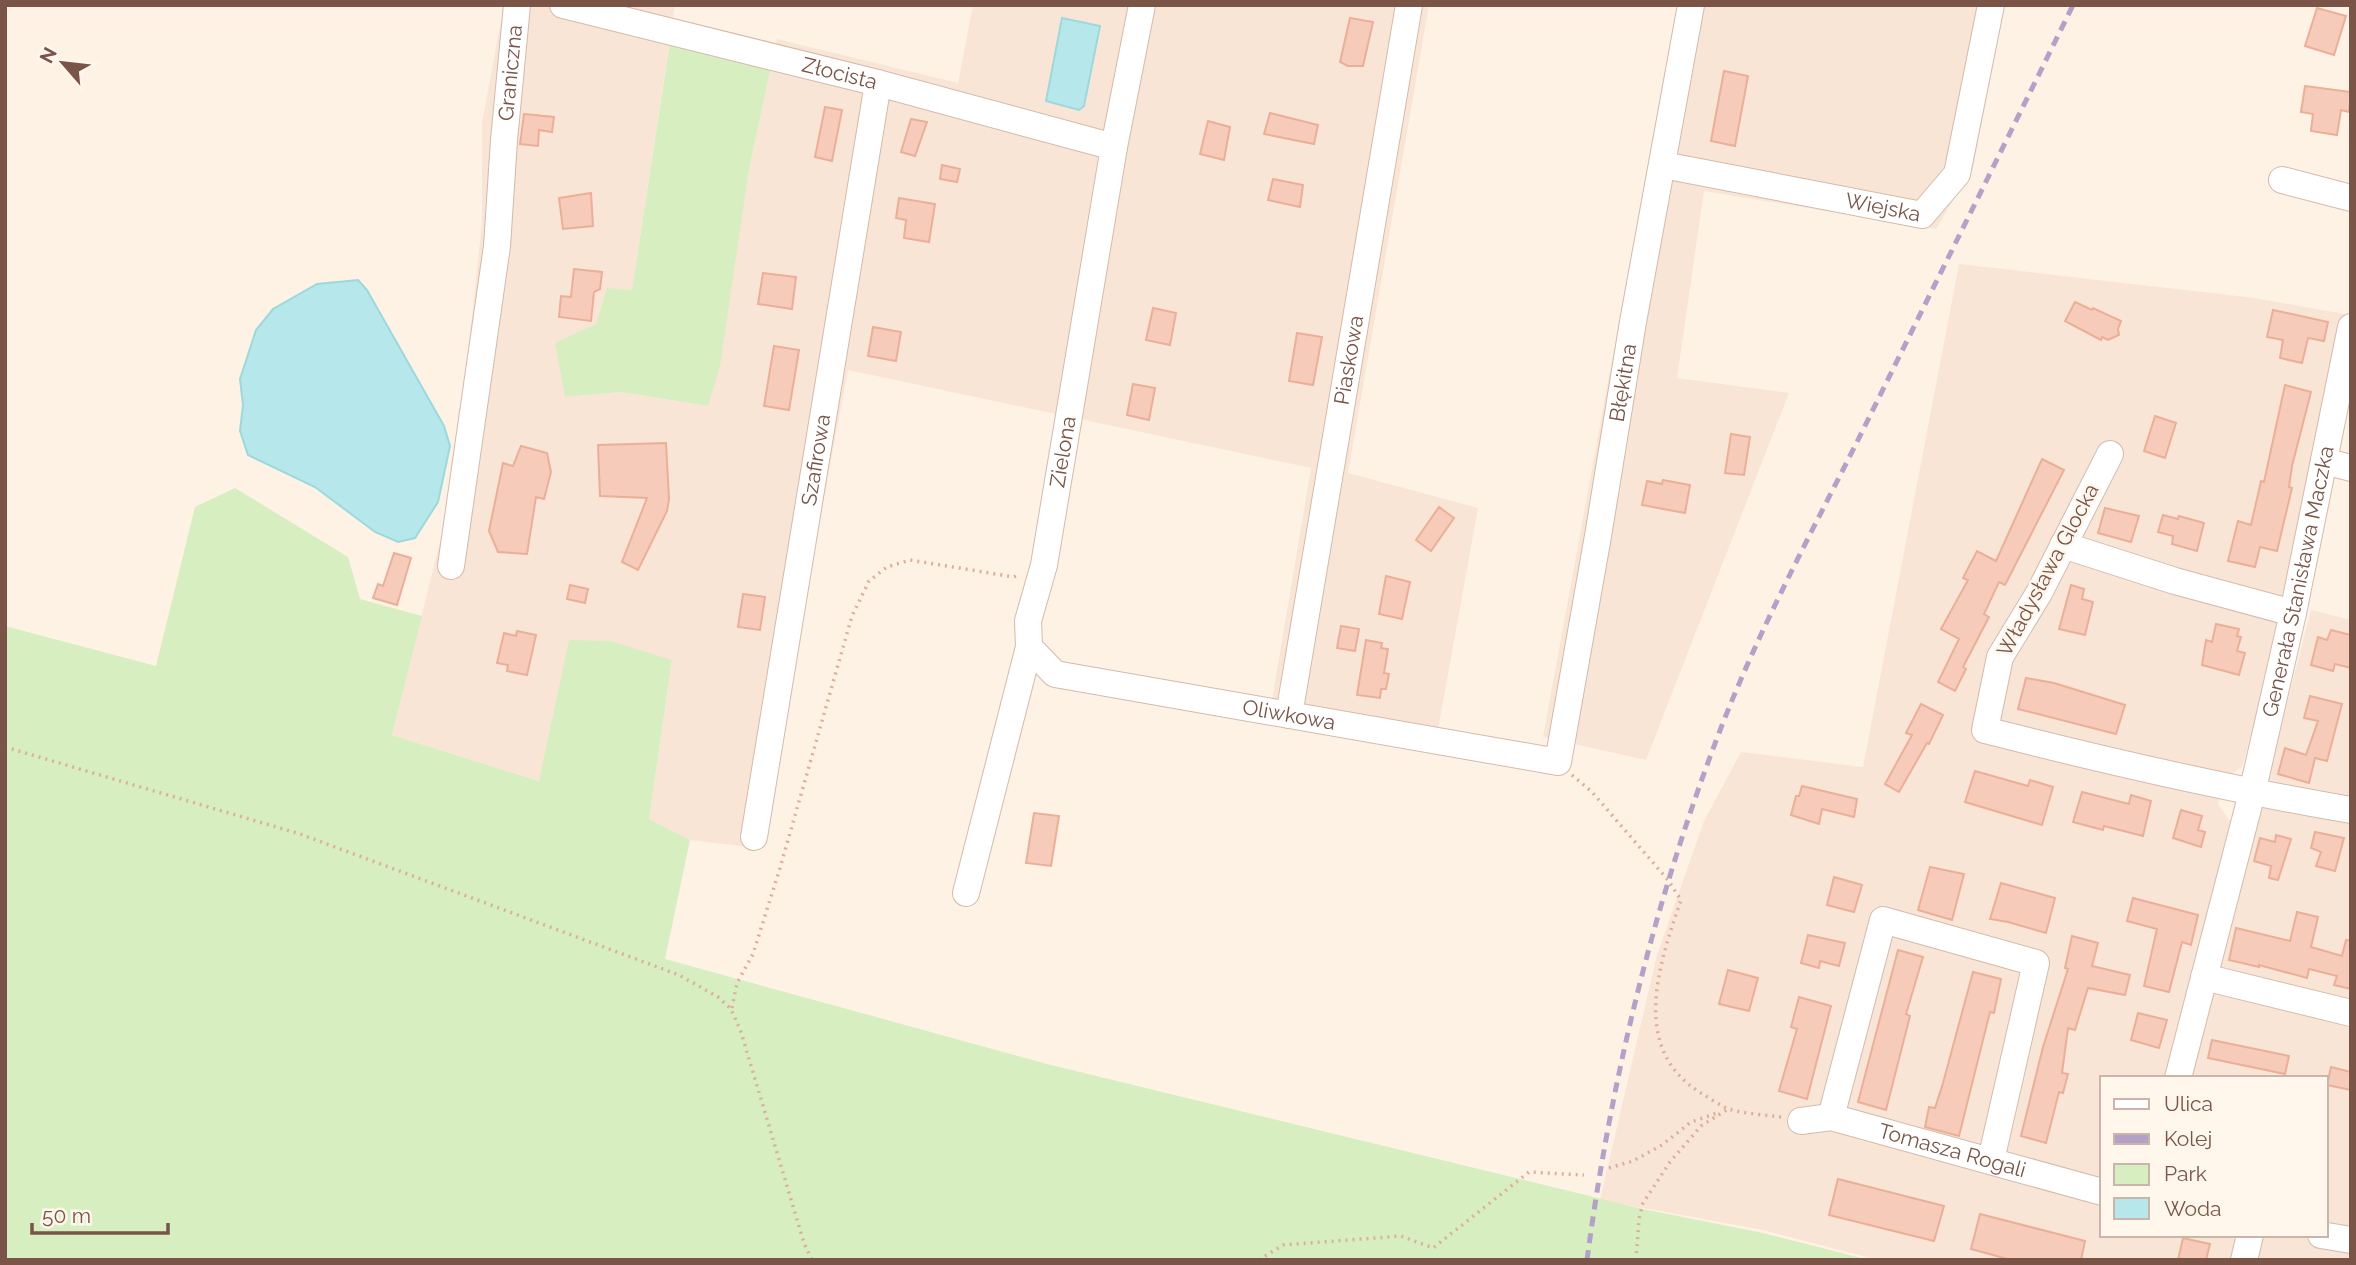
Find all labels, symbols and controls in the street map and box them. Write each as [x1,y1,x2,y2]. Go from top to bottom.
street label: Graniczna [493,24,527,122]
north arrow [28,28,98,98]
text: N [35,43,61,67]
street label: Złocista [800,52,880,94]
street label: Wiejska [1843,187,1923,226]
street label: Piaskowa [1329,313,1368,407]
street label: Błękitna [1604,342,1641,424]
street label: Szafirowa [796,412,835,508]
street label: Zielona [1044,414,1081,489]
street label: Generała Stanisława Maczka [2257,443,2339,719]
street label: Władysława Glocka [1991,479,2104,660]
street label: Oliwkowa [1241,694,1338,735]
legend [2100,1076,2328,1237]
text: Ulica [2164,1091,2213,1116]
street label: Tomasza Rogali [1876,1118,2029,1182]
text: Kolej [2164,1126,2212,1151]
text: Park [2164,1161,2207,1186]
scale bar [32,1192,168,1236]
text: Woda [2164,1196,2222,1221]
text: 50 m [42,1203,91,1228]

